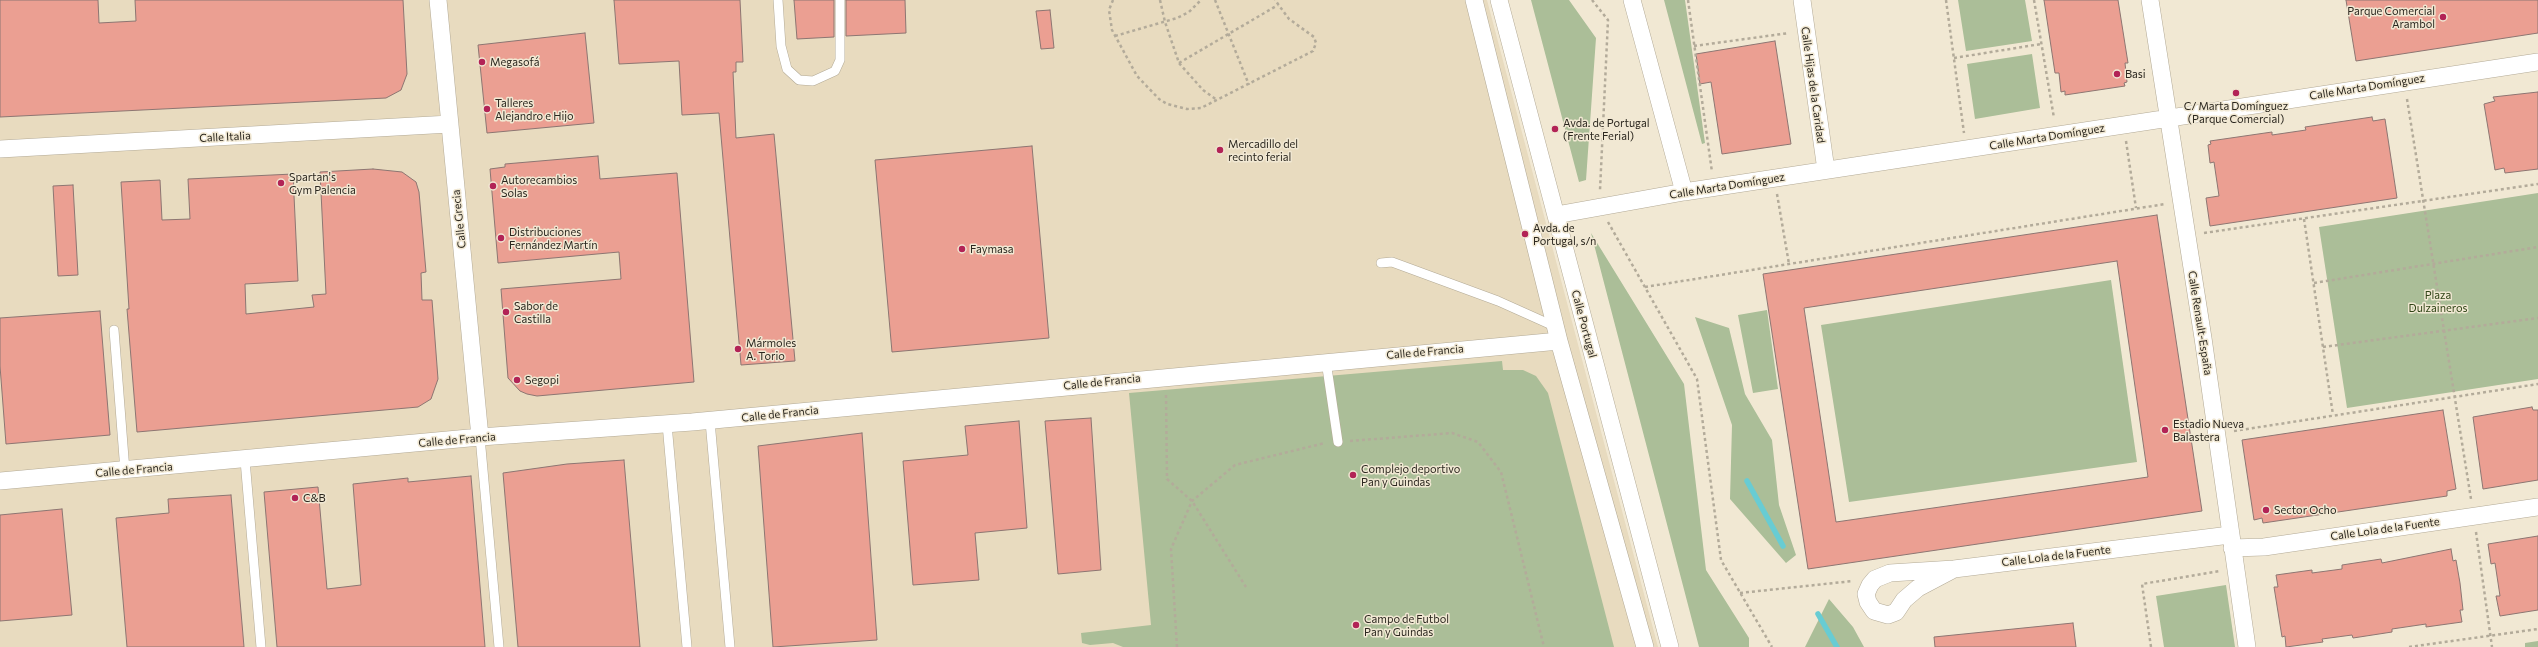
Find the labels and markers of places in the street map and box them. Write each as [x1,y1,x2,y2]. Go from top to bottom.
place label: Parque Comercial Arambol [2347,4,2435,30]
marker: Parque Comercial Arambol [2438,12,2448,22]
place label: Megasofá [490,55,539,69]
marker: Megasofá [477,57,487,67]
place label: Basi [2125,67,2146,81]
marker: Basi [2112,69,2122,79]
marker: C/ Marta Domínguez (Parque Comercial) [2231,88,2241,98]
place label: Talleres Alejandro e Hijo [495,96,574,122]
place label: C/ Marta Domínguez (Parque Comercial) [2184,99,2288,125]
marker: Talleres Alejandro e Hijo [482,104,492,114]
place label: Avda. de Portugal (Frente Ferial) [1563,116,1650,142]
marker: Avda. de Portugal (Frente Ferial) [1550,124,1560,134]
place label: Mercadillo del recinto ferial [1228,137,1298,163]
marker: Mercadillo del recinto ferial [1215,145,1225,155]
place label: Spartan's Gym Palencia [289,170,356,196]
place label: Autorecambios Solas [501,173,577,199]
marker: Spartan's Gym Palencia [276,178,286,188]
marker: Autorecambios Solas [488,181,498,191]
place label: Avda. de Portugal, s/n [1533,221,1596,247]
place label: Distribuciones Fernández Martín [509,225,598,251]
marker: Avda. de Portugal, s/n [1520,229,1530,239]
marker: Distribuciones Fernández Martín [496,233,506,243]
place label: Faymasa [970,242,1014,256]
marker: Faymasa [957,244,967,254]
place label: Sabor de Castilla [514,299,558,325]
marker: Sabor de Castilla [501,307,511,317]
place label: Mármoles A. Torio [746,336,796,362]
marker: Mármoles A. Torio [733,344,743,354]
place label: Segopi [525,373,559,387]
marker: Segopi [512,375,522,385]
place label: Estadio Nueva Balastera [2173,417,2244,443]
marker: Estadio Nueva Balastera [2160,425,2170,435]
place label: Complejo deportivo Pan y Guindas [1361,462,1460,488]
marker: Complejo deportivo Pan y Guindas [1348,470,1358,480]
place label: C&B [303,491,326,505]
marker: C&B [290,493,300,503]
place label: Sector Ocho [2274,503,2336,517]
marker: Sector Ocho [2261,505,2271,515]
place label: Campo de Futbol Pan y Guindas [1364,612,1449,638]
marker: Campo de Futbol Pan y Guindas [1351,620,1361,630]

